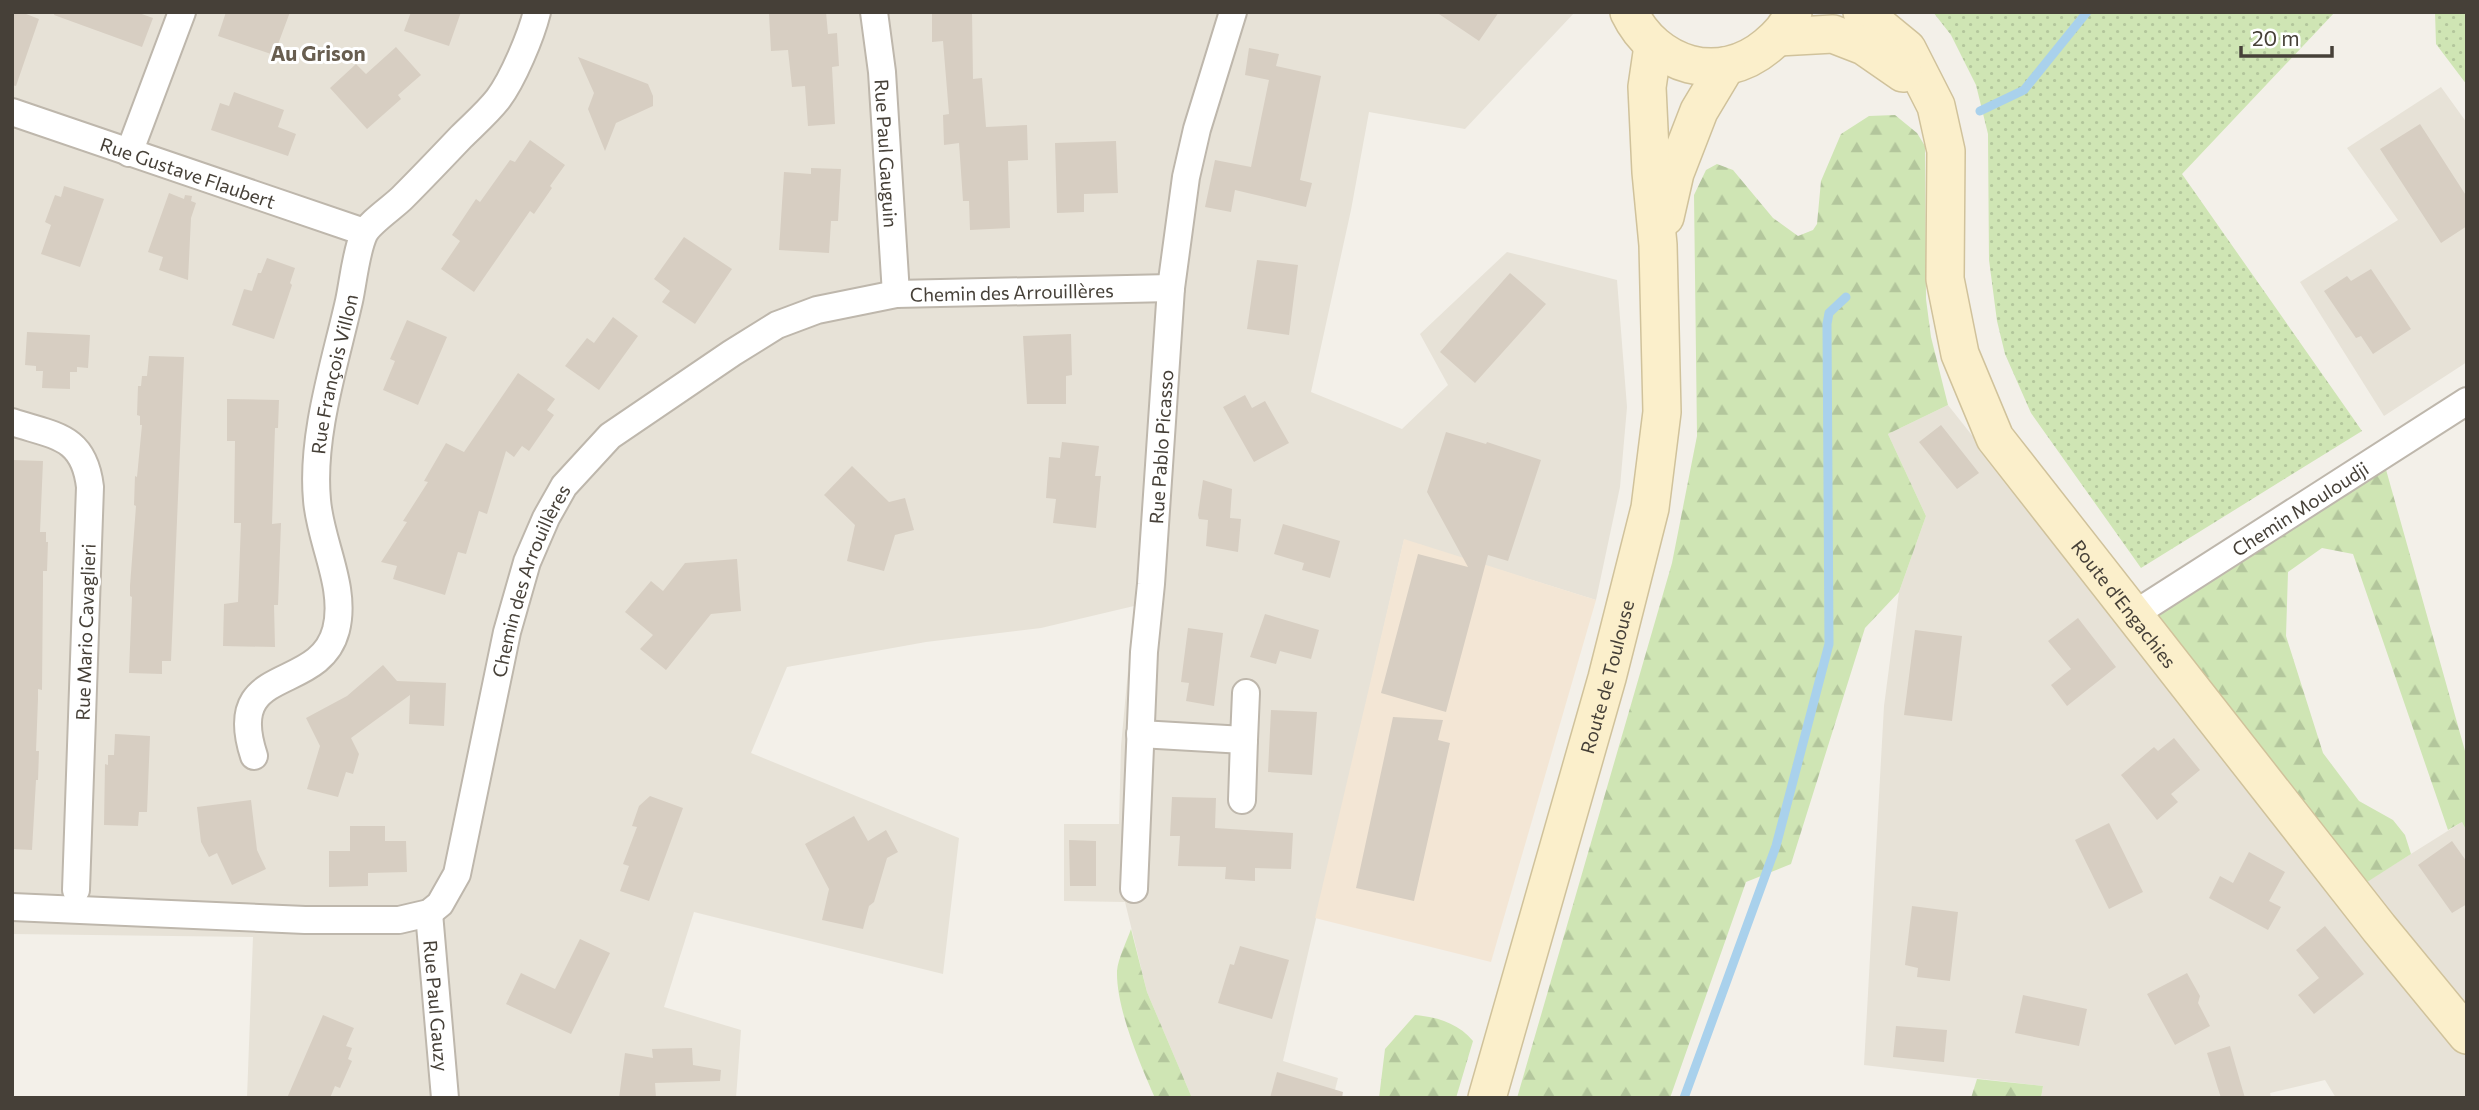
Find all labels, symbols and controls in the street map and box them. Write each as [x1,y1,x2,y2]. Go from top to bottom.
scale bar [2241,14,2332,58]
text: 20 m [2252,25,2300,50]
district label: Au Grison [270,40,366,65]
street label: Rue Paul Gauguin [871,78,903,228]
street label: Rue Gustave Flaubert [97,131,279,213]
street label: Chemin des Arrouillères [910,278,1114,305]
street label: Rue François Villon [306,292,362,455]
street label: Rue Pablo Picasso [1144,369,1177,525]
street label: Chemin Mouloudji [2227,456,2372,560]
street label: Chemin des Arrouillères [486,480,574,679]
street label: Route d'Engachies [2067,535,2182,672]
street label: Rue Mario Cavaglieri [70,543,100,721]
street label: Route de Toulouse [1575,597,1638,756]
street label: Rue Paul Gauzy [420,939,454,1072]

